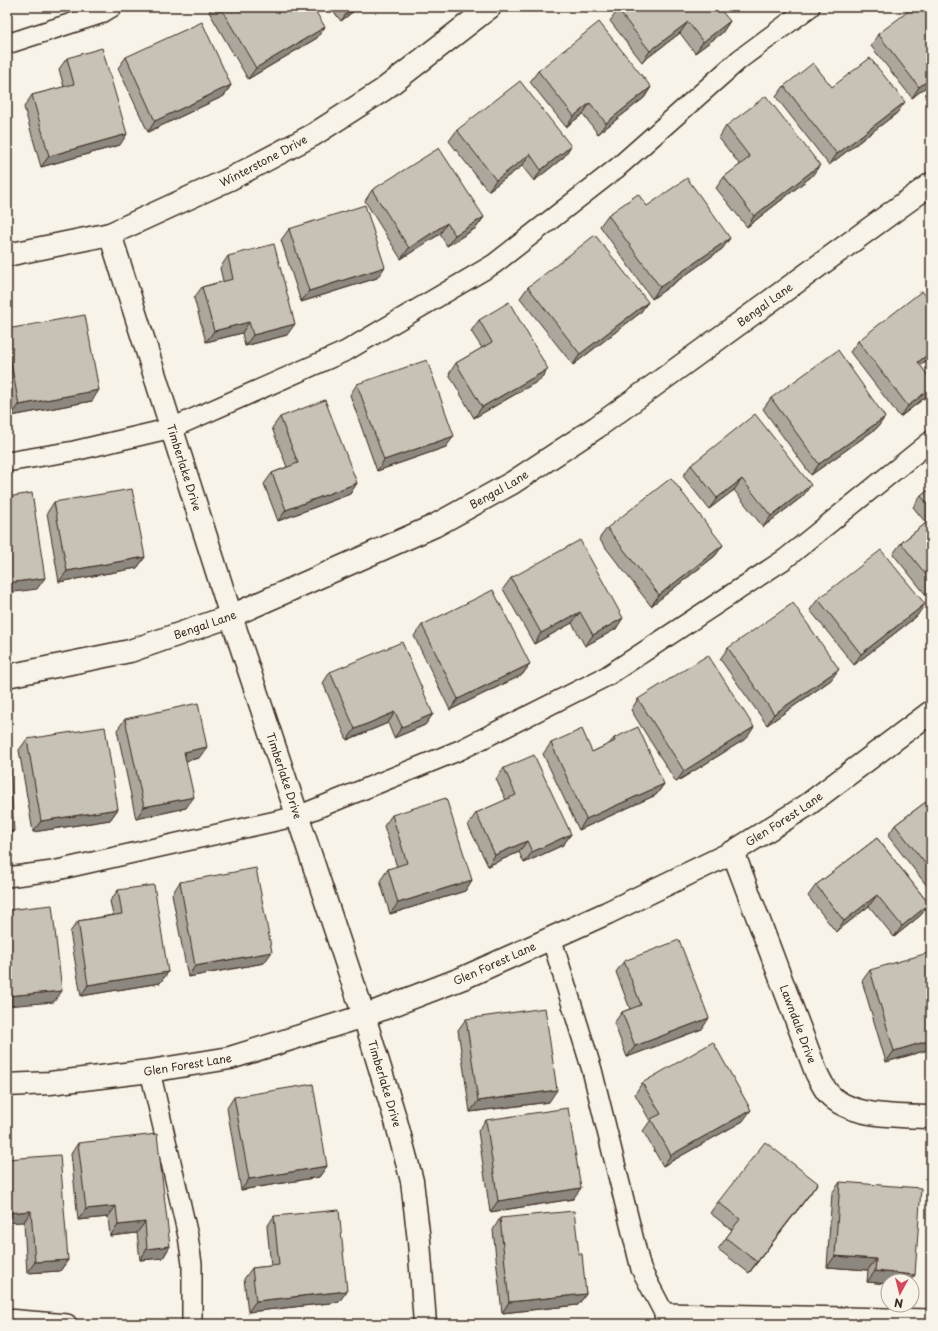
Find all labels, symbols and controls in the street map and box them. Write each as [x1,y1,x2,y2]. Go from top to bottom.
street label: Winterstone Drive [217,131,310,191]
street label: Bengal Lane [733,278,796,331]
street label: Timberlake Drive [163,422,206,513]
street label: Bengal Lane [466,465,532,513]
street label: Bengal Lane [171,606,239,643]
street label: Timberlake Drive [262,730,307,822]
street label: Glen Forest Lane [742,787,826,850]
street label: Glen Forest Lane [451,937,539,989]
street label: Lawndale Drive [776,982,821,1066]
street label: Timberlake Drive [364,1038,406,1129]
street label: Glen Forest Lane [143,1049,233,1080]
north arrow [880,1273,920,1313]
text: N [893,1294,904,1312]

